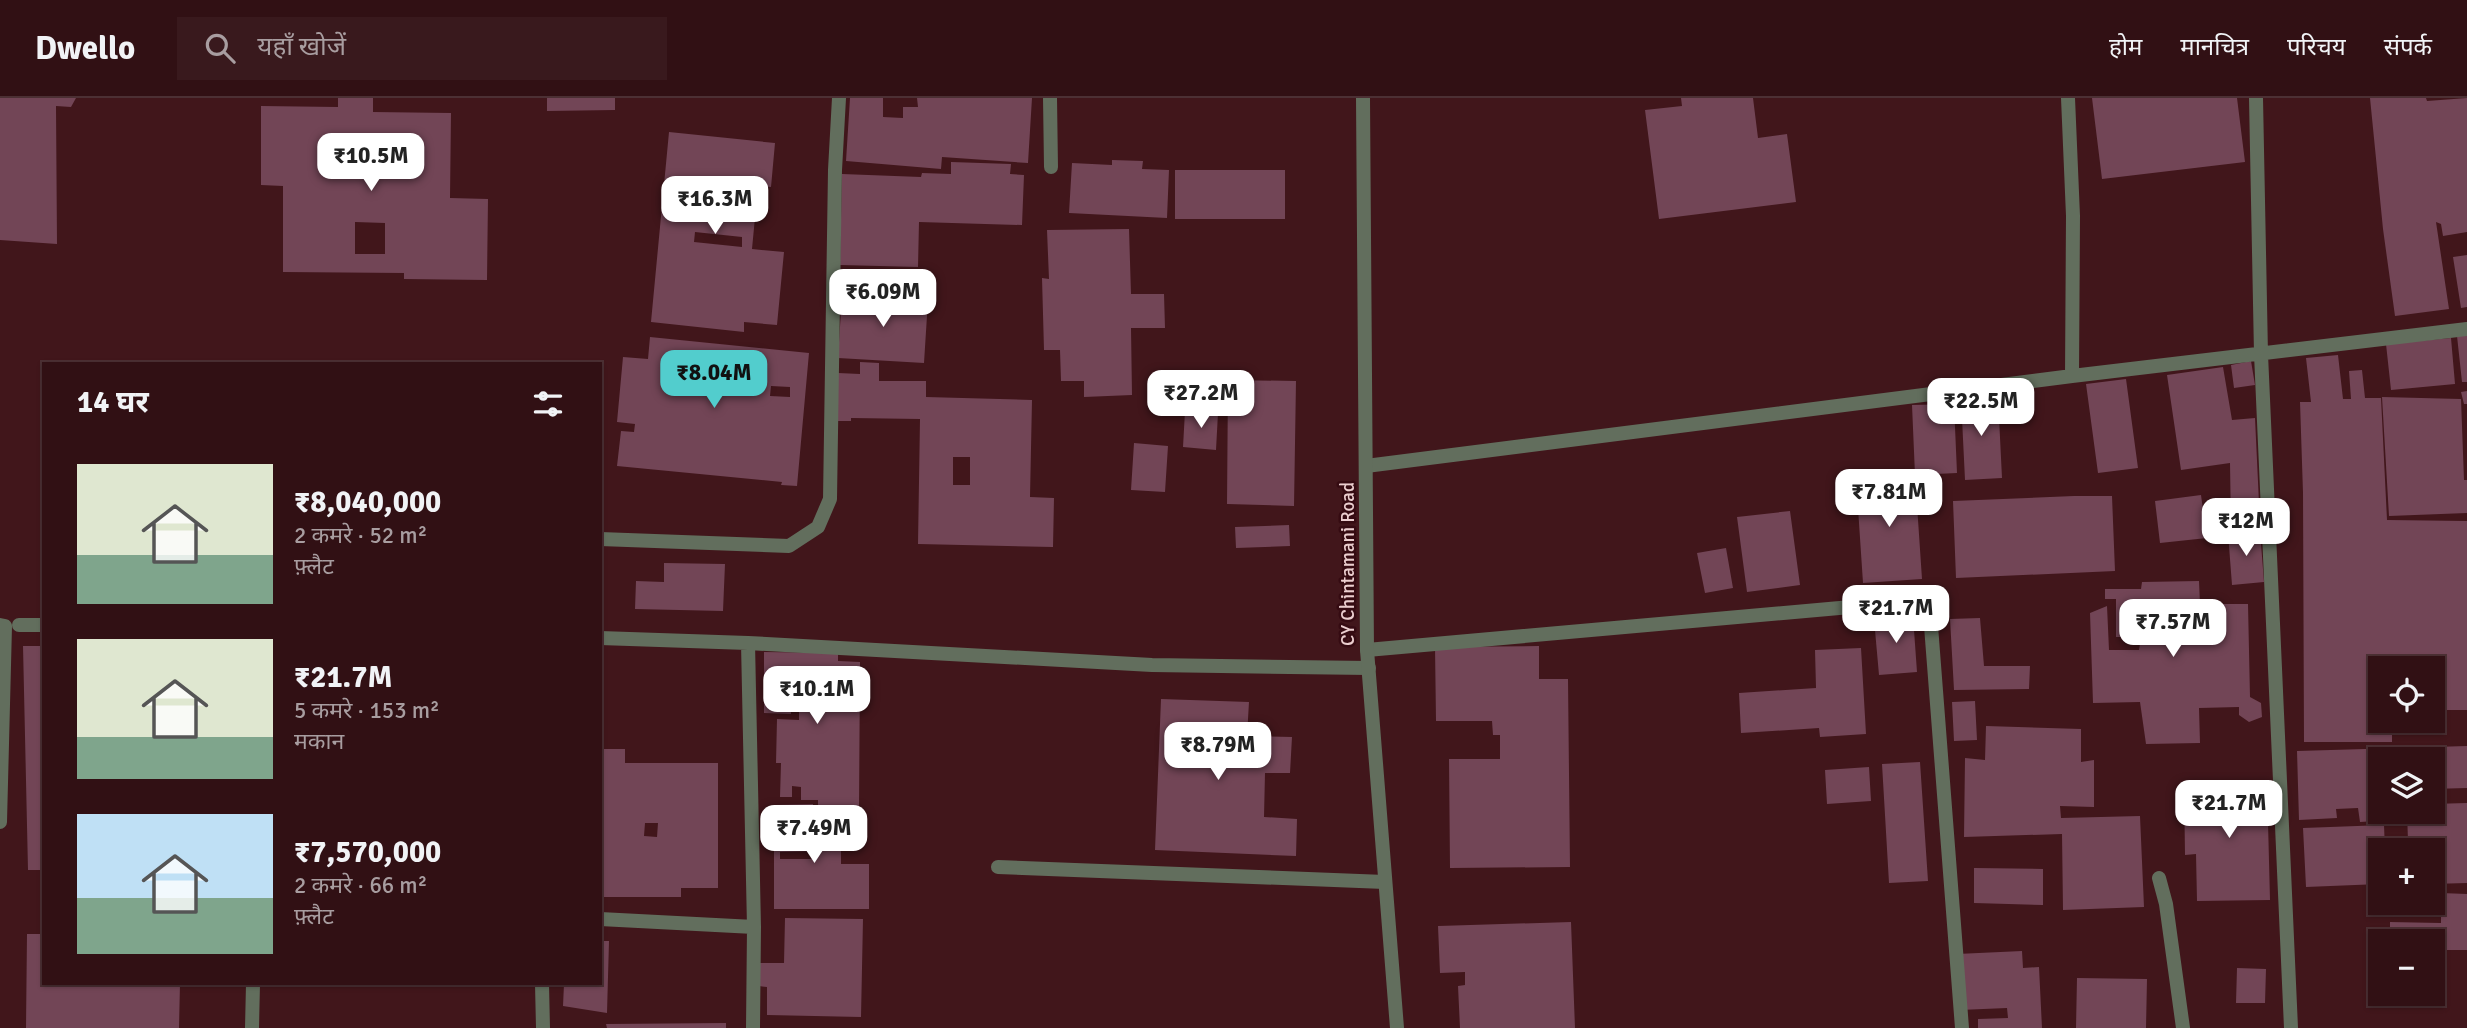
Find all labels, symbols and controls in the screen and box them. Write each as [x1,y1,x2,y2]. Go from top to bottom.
search box [177,17,667,80]
text: Dwello [35,28,135,69]
icon: search [201,29,239,67]
text: यहाँ खोजें [257,31,346,63]
text: होम [2109,32,2142,62]
text: मानचित्र [2180,32,2249,62]
text: परिचय [2287,32,2346,62]
text: संपर्क [2384,32,2432,62]
pin: ₹10.5M [314,134,428,193]
text: ₹10.5M [333,141,409,170]
pin: ₹16.3M [658,176,772,236]
text: ₹16.3M [677,184,753,213]
pin: ₹6.09M [826,270,940,329]
text: ₹6.09M [845,277,921,306]
pin: ₹8.04M [657,350,771,410]
text: ₹8.04M [676,358,752,387]
pin: ₹27.2M [1144,370,1258,430]
text: ₹27.2M [1163,378,1239,407]
pin: ₹22.5M [1924,378,2038,438]
text: 14 घर [77,384,149,421]
icon: filters [529,385,567,423]
text: ₹22.5M [1943,386,2019,415]
pin: ₹7.81M [1832,470,1946,529]
text: ₹7.81M [1851,477,1927,506]
street label: CY Chintamani Road [1336,482,1360,646]
text: ₹8,040,000 [294,484,441,521]
icon: home [133,492,217,576]
pin: ₹12M [2205,498,2287,558]
text: ₹12M [2218,506,2274,535]
text: 2 कमरे · 52 m² [294,521,427,550]
text: फ़्लैट [294,552,334,581]
pin: ₹21.7M [1839,586,1953,645]
text: ₹21.7M [1858,593,1934,622]
pin: ₹7.57M [2116,600,2230,659]
text: ₹7.57M [2135,607,2211,636]
map controls [2368,656,2445,1006]
button: locate [2368,656,2445,733]
text: ₹21.7M [294,659,392,696]
pin: ₹10.1M [760,666,874,726]
icon: home [133,667,217,751]
text: ₹10.1M [779,674,855,703]
text: 5 कमरे · 153 m² [294,696,440,725]
pin: ₹8.79M [1161,722,1275,782]
text: मकान [294,727,344,756]
text: ₹8.79M [1180,730,1256,759]
button: layers [2368,747,2445,824]
pin: ₹21.7M [2172,780,2286,840]
text: ₹21.7M [2191,788,2267,817]
pin: ₹7.49M [757,806,871,865]
text: ₹7.49M [776,813,852,842]
text: ₹7,570,000 [294,834,441,871]
button: + [2368,838,2445,915]
icon: home [133,842,217,926]
text: 2 कमरे · 66 m² [294,871,427,900]
text: फ़्लैट [294,902,334,931]
button: − [2368,929,2445,1006]

